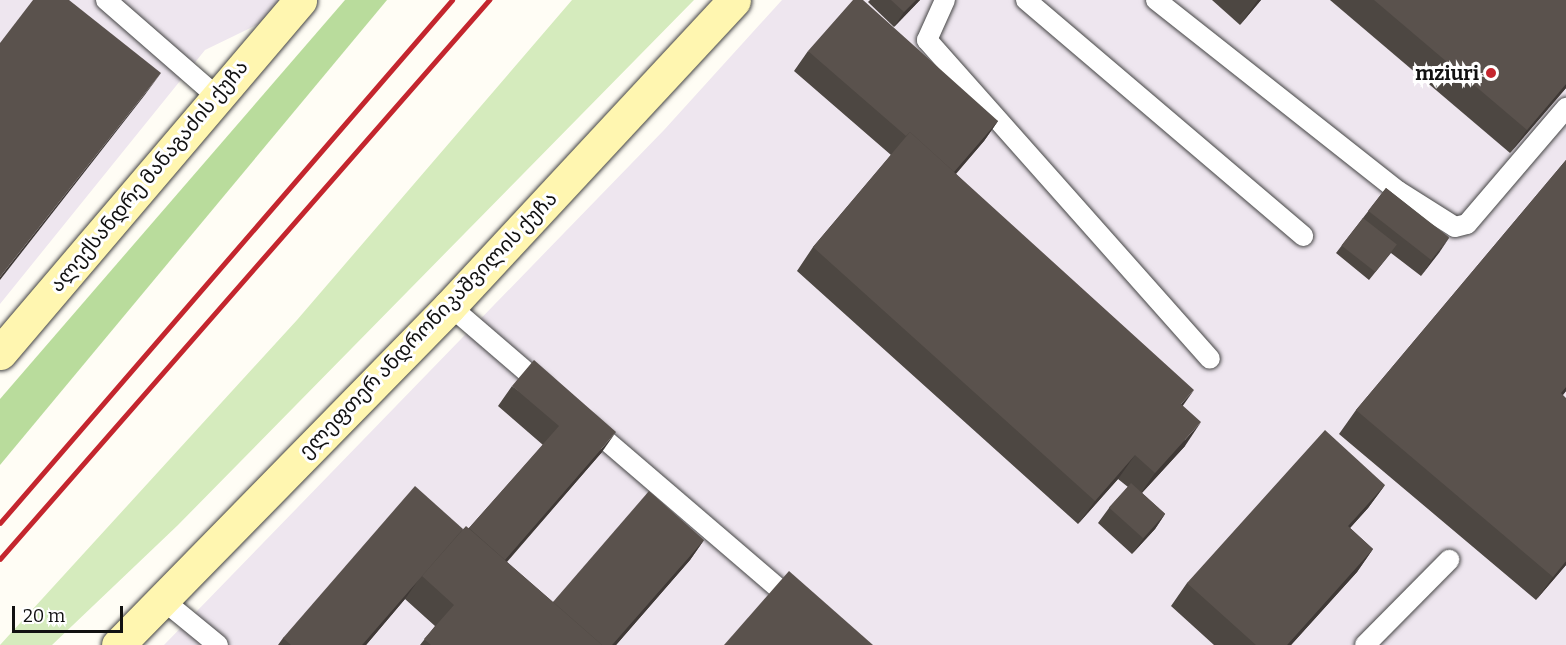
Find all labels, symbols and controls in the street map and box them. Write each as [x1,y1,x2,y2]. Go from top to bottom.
street label: ალექსანდრე მანაგაძის ქუჩა [45,55,253,297]
place label: mziuri [1415,61,1479,85]
marker: mziuri [1484,66,1498,80]
street label: ელეფთერ ანდრონიკაშვილის ქუჩა [294,187,562,463]
scale bar [15,594,126,632]
text: 20 m [23,605,65,627]

